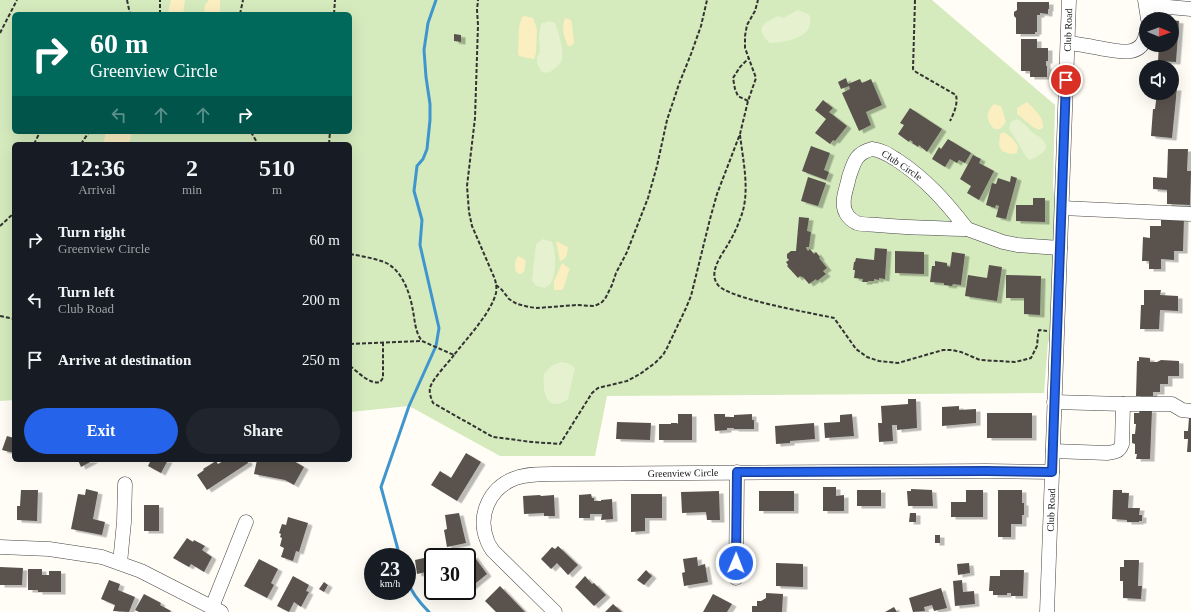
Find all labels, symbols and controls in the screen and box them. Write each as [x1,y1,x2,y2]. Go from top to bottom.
street label: Club Road [1062,8,1074,52]
north arrow [1139,12,1179,52]
map controls [1139,12,1179,100]
icon: right [24,28,76,80]
text: 60 m [90,28,148,59]
button: sound [1139,60,1179,100]
text: Greenview Circle [90,61,217,81]
pin [1049,63,1083,97]
icon: arrive [1055,69,1077,91]
icon: left [108,104,130,126]
icon: ahead [150,104,172,126]
icon: ahead [192,104,214,126]
icon: right [234,104,256,126]
street label: Club Circle [880,147,925,183]
text: 12:36 [69,155,125,181]
text: 2 [186,155,198,181]
text: 510 [259,155,295,181]
text: Arrival [78,182,116,197]
text: min [182,182,202,197]
text: m [272,182,282,197]
text: Turn right [58,224,125,240]
icon: right [24,229,46,251]
text: 60 m [310,232,340,248]
text: Greenview Circle [58,241,150,256]
text: Turn left [58,284,115,300]
icon: left [24,289,46,311]
text: 200 m [302,292,340,308]
text: Club Road [58,301,114,316]
icon: arrive [24,349,46,371]
text: Arrive at destination [58,352,191,368]
text: 250 m [302,352,340,368]
button: Exit [24,408,178,454]
button: Share [186,408,340,454]
street label: Greenview Circle [648,467,719,479]
street label: Club Road [1045,488,1057,532]
position arrow [715,542,757,584]
speed limit sign: 30 [424,548,476,600]
text: 23 [380,558,400,580]
text: km/h [380,578,400,589]

